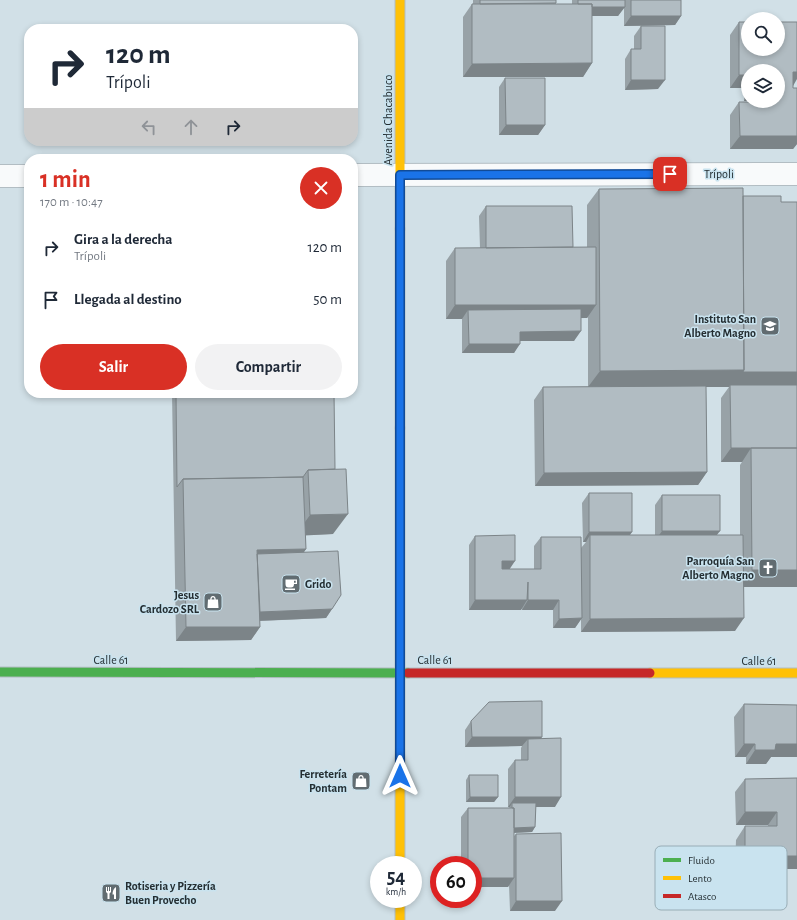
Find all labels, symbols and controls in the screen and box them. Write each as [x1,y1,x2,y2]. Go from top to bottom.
map controls [741,12,785,108]
button: search [741,12,785,56]
icon: right [40,40,92,92]
text: 120 m [106,41,171,69]
button: layers [741,64,785,108]
text: Trípoli [106,74,151,92]
street label: Avenida Chacabuco [382,74,394,165]
icon: left [138,116,160,138]
icon: ahead [180,116,202,138]
icon: right [222,116,244,138]
pin [653,157,687,191]
icon: arrive [659,163,681,185]
button: close [300,167,342,209]
text: 1 min [40,168,91,192]
street label: Trípoli [704,168,734,180]
text: 170 m · 10:47 [40,196,103,209]
text: Gira a la derecha [74,232,173,247]
icon: right [40,237,62,259]
text: 120 m [308,240,342,255]
text: Trípoli [74,250,106,263]
icon: arrive [40,289,62,311]
text: Llegada al destino [74,292,182,307]
text: 50 m [313,292,342,307]
place label: Instituto San Alberto Magno [684,313,756,339]
school or university icon: Instituto San Alberto Magno [759,315,781,337]
button: Salir [40,344,187,390]
button: Compartir [195,344,342,390]
place label: Parroquía San Alberto Magno [682,555,754,581]
church icon: Parroquía San Alberto Magno [757,557,779,579]
cafe icon: Grido [280,573,302,595]
place label: Grido [305,578,332,590]
place label: Jesus Cardozo SRL [140,589,200,615]
shop icon: Jesus Cardozo SRL [202,591,224,613]
street label: Calle 61 [94,654,129,666]
street label: Calle 61 [418,654,453,666]
street label: Calle 61 [742,655,777,667]
position arrow [379,755,421,797]
place label: Ferretería Pontam [299,768,347,794]
shop icon: Ferretería Pontam [350,770,372,792]
legend [655,846,787,910]
text: Fluido [688,855,715,866]
speed limit sign: 60 [430,856,482,908]
text: 54 [387,867,405,887]
text: Lento [688,873,712,884]
place label: Rotiseria y Pizzería Buen Provecho [125,880,216,906]
restaurant icon: Rotiseria y Pizzería Buen Provecho [100,882,122,904]
text: km/h [386,887,406,897]
text: Atasco [688,891,716,902]

